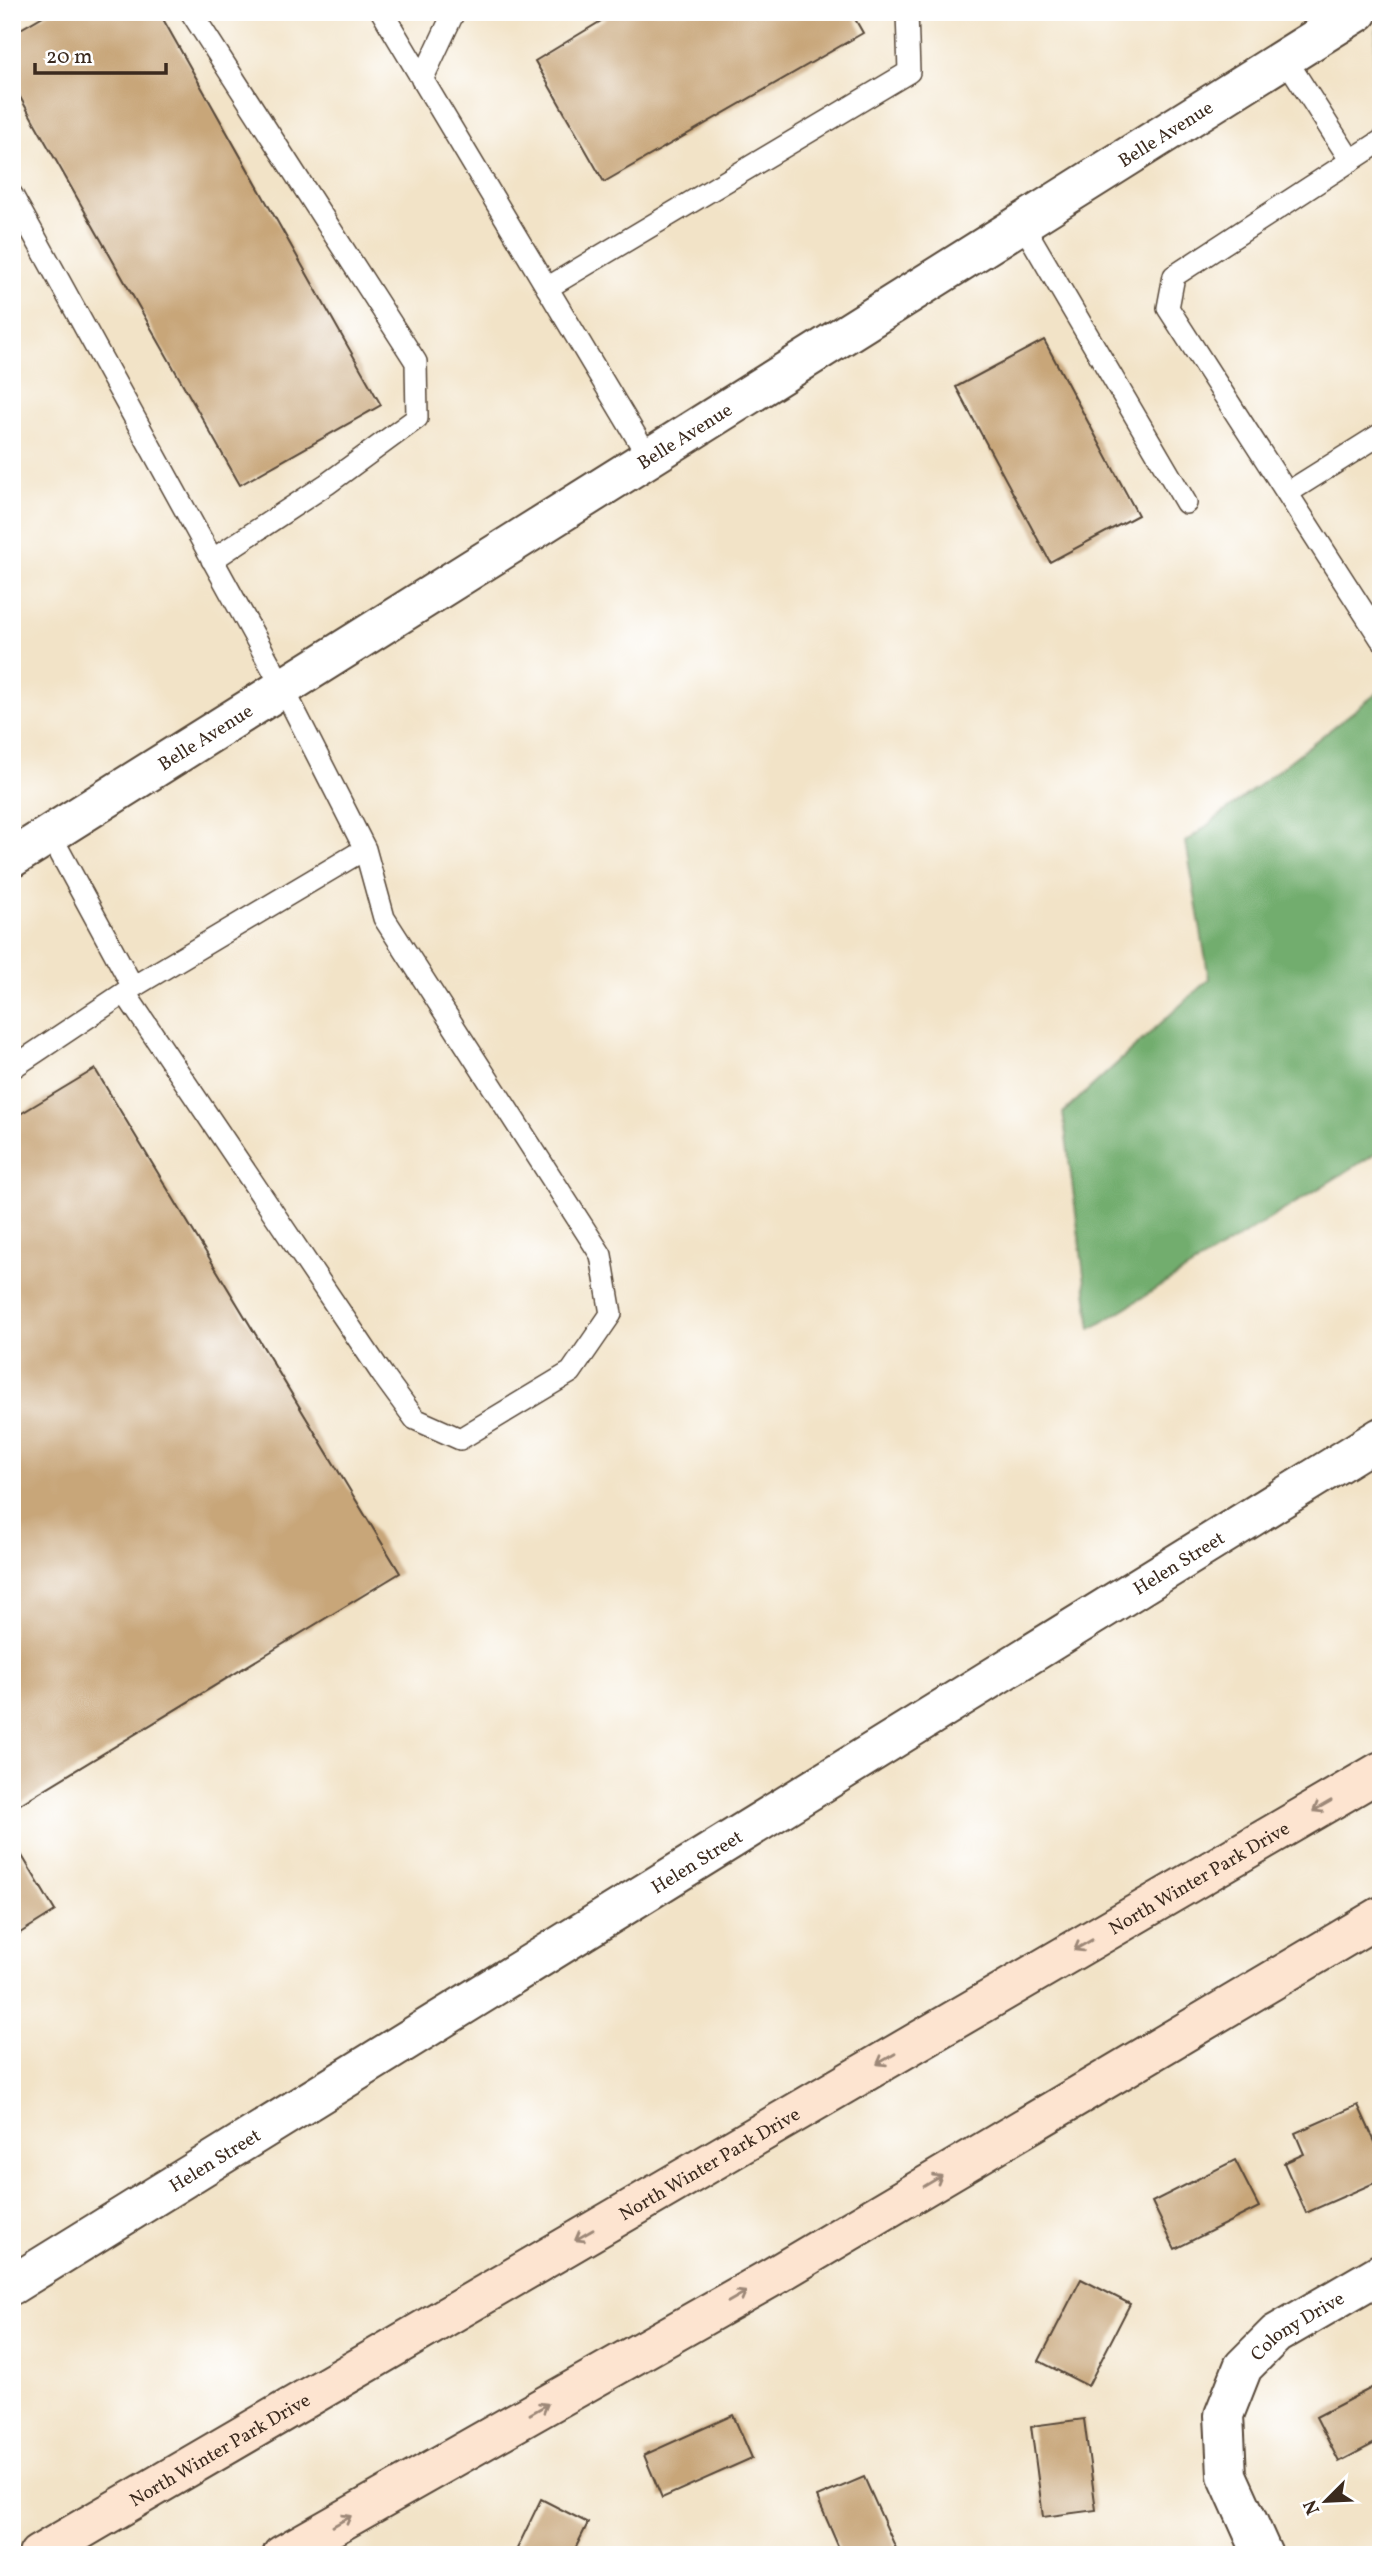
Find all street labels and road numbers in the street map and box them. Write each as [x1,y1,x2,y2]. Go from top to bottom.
street label: Belle Avenue [1114,95,1219,174]
street label: Belle Avenue [633,398,738,477]
street label: Belle Avenue [154,699,258,778]
street label: Helen Street [1129,1526,1230,1602]
street label: North Winter Park Drive [1104,1816,1295,1942]
street label: Helen Street [647,1824,748,1901]
street label: North Winter Park Drive [615,2102,805,2228]
street label: Helen Street [165,2123,266,2200]
street label: Colony Drive [1245,2286,1349,2368]
street label: North Winter Park Drive [125,2388,316,2514]

